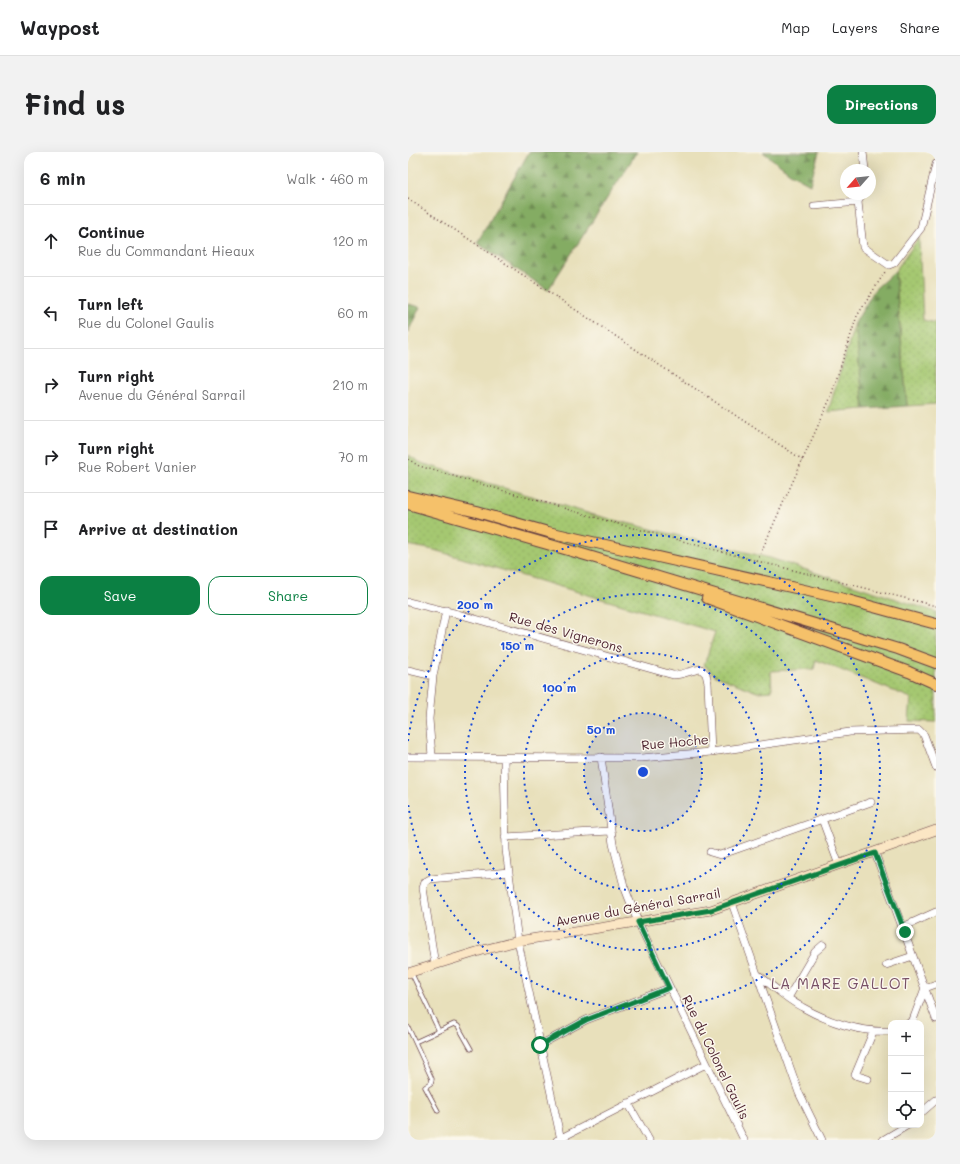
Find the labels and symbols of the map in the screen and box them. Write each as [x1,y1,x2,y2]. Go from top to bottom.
north arrow [840,164,876,200]
text: 200 m [457,596,493,612]
street label: Rue des Vignerons [507,607,625,656]
text: 150 m [500,637,534,653]
text: 100 m [542,679,576,695]
text: 50 m [587,721,615,737]
street label: Rue Hoche [641,730,709,753]
centre of rings [636,765,650,779]
street label: Avenue du Général Sarrail [554,884,722,929]
route end [896,923,914,941]
district label: LA MARE GALLOT [771,973,911,993]
street label: Rue du Colonel Gaulis [679,992,754,1122]
route start [531,1036,549,1054]

